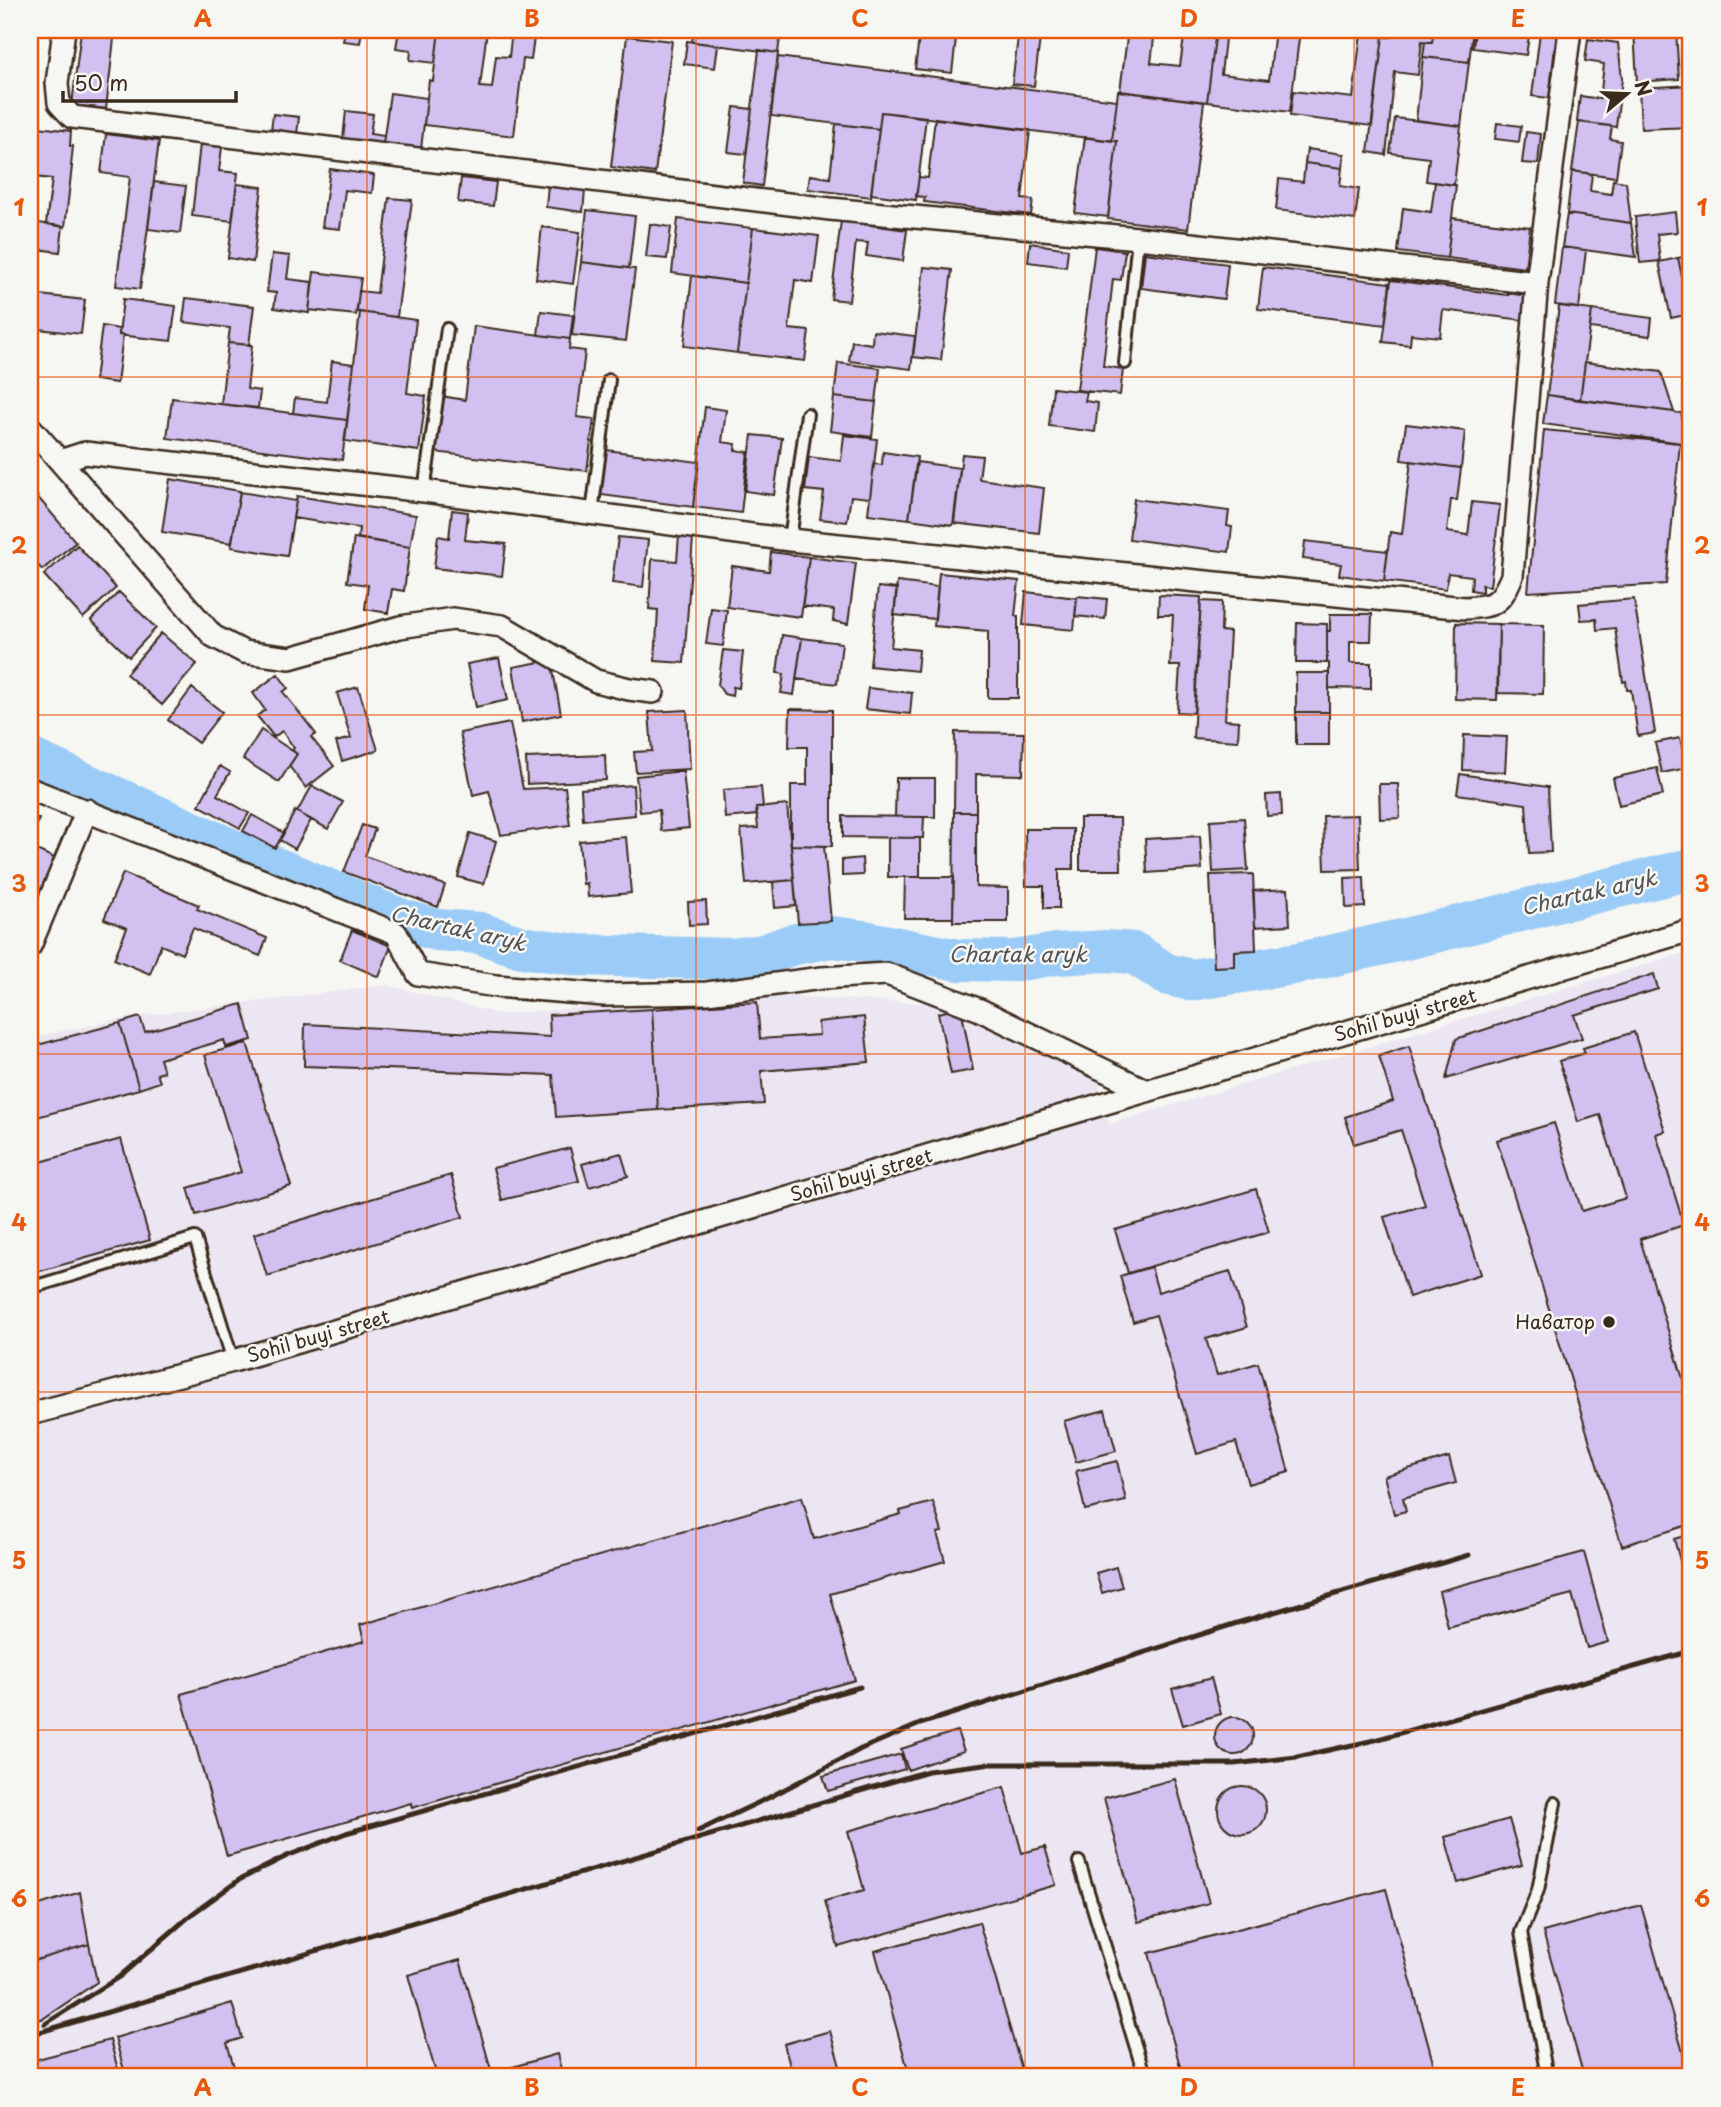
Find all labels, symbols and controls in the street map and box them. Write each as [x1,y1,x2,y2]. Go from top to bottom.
text: A [194,0,212,35]
text: B [524,0,540,35]
text: C [851,0,869,35]
text: D [1180,0,1198,35]
text: E [1511,0,1525,35]
scale bar [63,60,236,104]
north arrow [1592,60,1662,130]
text: 50 m [74,66,128,98]
text: N [1628,76,1660,100]
text: 1 [14,189,25,224]
text: 1 [1697,189,1708,224]
text: 2 [11,527,27,562]
text: 2 [1694,527,1710,562]
water label: Chartak aryk [1517,860,1660,922]
text: 3 [11,865,27,900]
text: 3 [1694,865,1710,900]
water label: Chartak aryk [387,896,530,958]
water label: Chartak aryk [949,937,1088,969]
street label: Sohil buyi street [1330,980,1480,1048]
street label: Sohil buyi street [786,1140,936,1208]
text: 4 [11,1204,27,1239]
text: 4 [1694,1204,1710,1239]
street label: Sohil buyi street [243,1301,393,1369]
place label: Наватор [1515,1307,1595,1335]
marker: Наватор [1601,1314,1617,1330]
text: 5 [12,1542,26,1577]
text: 5 [1695,1542,1709,1577]
text: 6 [11,1880,27,1915]
text: 6 [1694,1880,1710,1915]
text: A [194,2069,212,2104]
text: B [524,2069,540,2104]
text: C [851,2069,869,2104]
text: D [1180,2069,1198,2104]
text: E [1511,2069,1525,2104]

